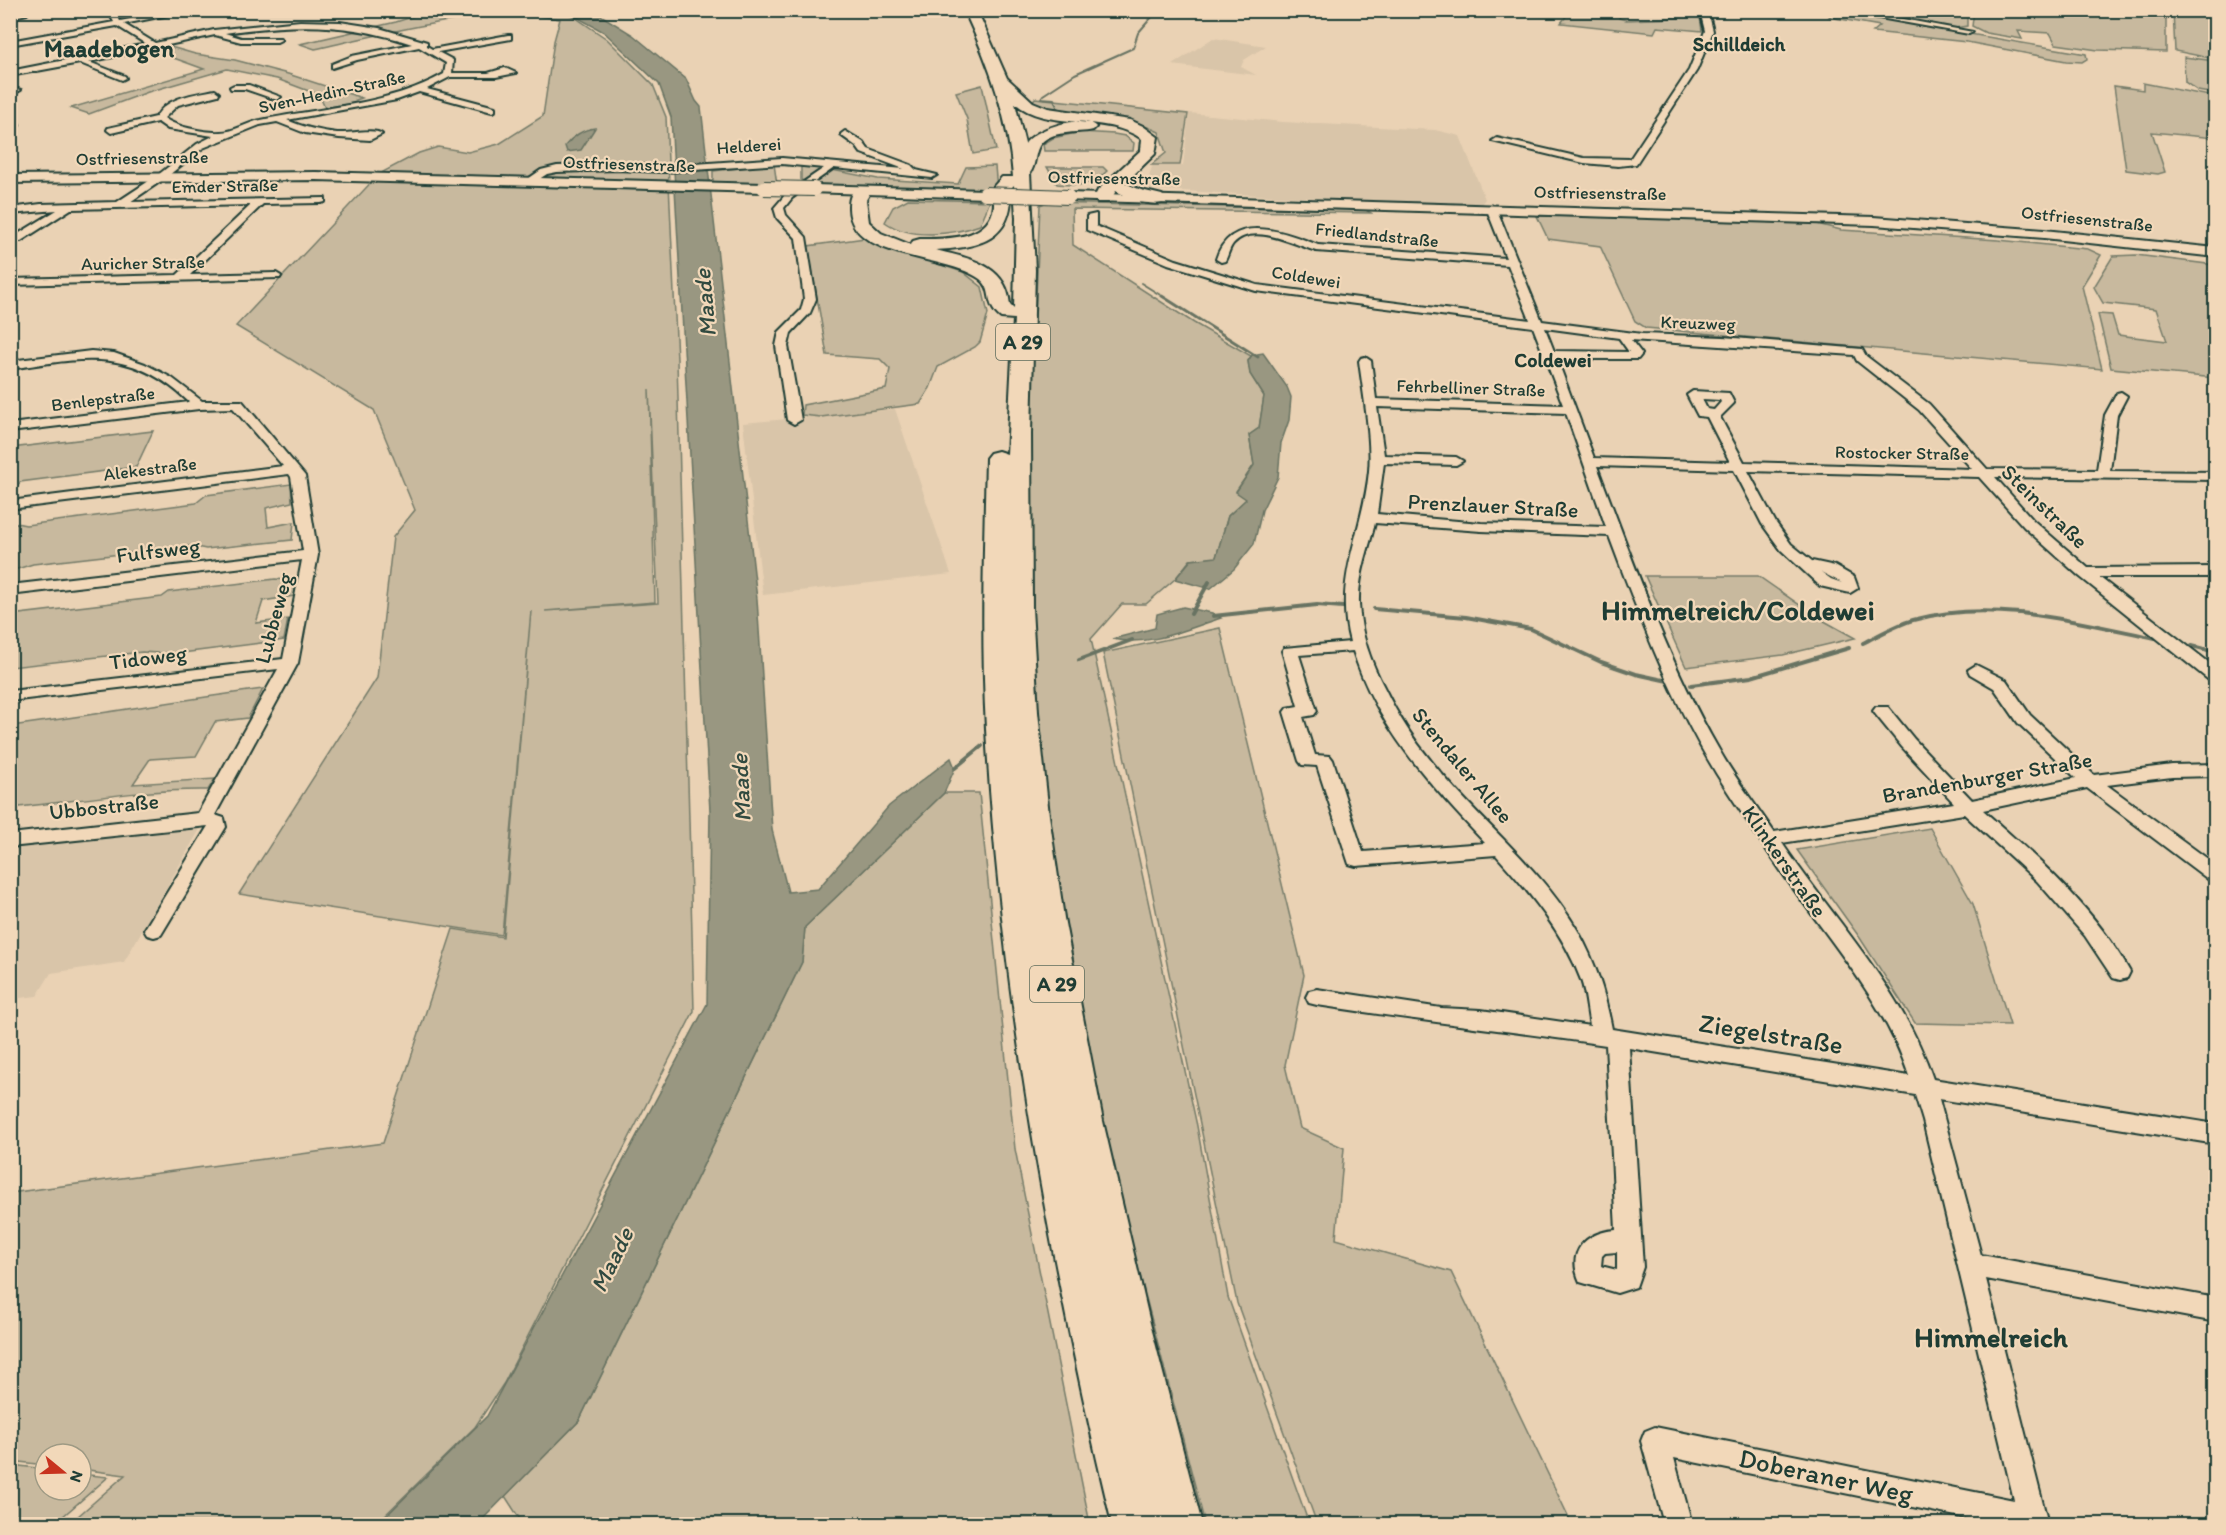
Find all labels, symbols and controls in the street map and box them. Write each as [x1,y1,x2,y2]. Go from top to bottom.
district label: Schilldeich [1693,32,1786,56]
district label: Maadebogen [44,34,174,64]
street label: Sven-Hedin-Straße [257,66,407,118]
street label: Helderei [716,133,782,159]
street label: Ostfriesenstraße [75,146,209,170]
street label: Ostfriesenstraße [562,151,696,177]
street label: Ostfriesenstraße [1047,166,1181,190]
street label: Emder Straße [171,174,279,198]
street label: Ostfriesenstraße [1533,181,1667,205]
street label: Ostfriesenstraße [2020,201,2154,237]
street label: Friedlandstraße [1314,218,1440,252]
street label: Auricher Straße [81,251,205,275]
street label: Coldewei [1270,261,1342,293]
water label: Maade [687,266,722,338]
street label: Kreuzweg [1660,311,1737,335]
road number: A 29 [996,324,1050,360]
district label: Coldewei [1514,348,1592,372]
street label: Fehrbelliner Straße [1396,374,1546,402]
street label: Benlepstraße [50,382,156,416]
street label: Rostocker Straße [1835,441,1969,465]
street label: Alekestraße [102,452,198,486]
street label: Steinstraße [1996,458,2094,554]
street label: Prenzlauer Straße [1407,488,1579,523]
street label: Fulfsweg [115,532,202,569]
street label: Lubbeweg [248,569,299,667]
district label: Himmelreich/Coldewei [1601,593,1875,627]
street label: Tidoweg [108,639,189,676]
street label: Stendaler Allee [1406,702,1519,829]
street label: Brandenburger Straße [1880,746,2094,809]
water label: Maade [724,752,757,823]
street label: Ubbostraße [48,787,160,826]
street label: Klinkerstraße [1736,800,1833,922]
road number: A 29 [1030,966,1084,1002]
street label: Ziegelstraße [1697,1006,1846,1061]
water label: Maade [584,1222,640,1297]
district label: Himmelreich [1914,1320,2069,1354]
street label: Doberaner Weg [1736,1441,1917,1510]
north arrow [33,1442,93,1502]
text: N [66,1469,87,1485]

